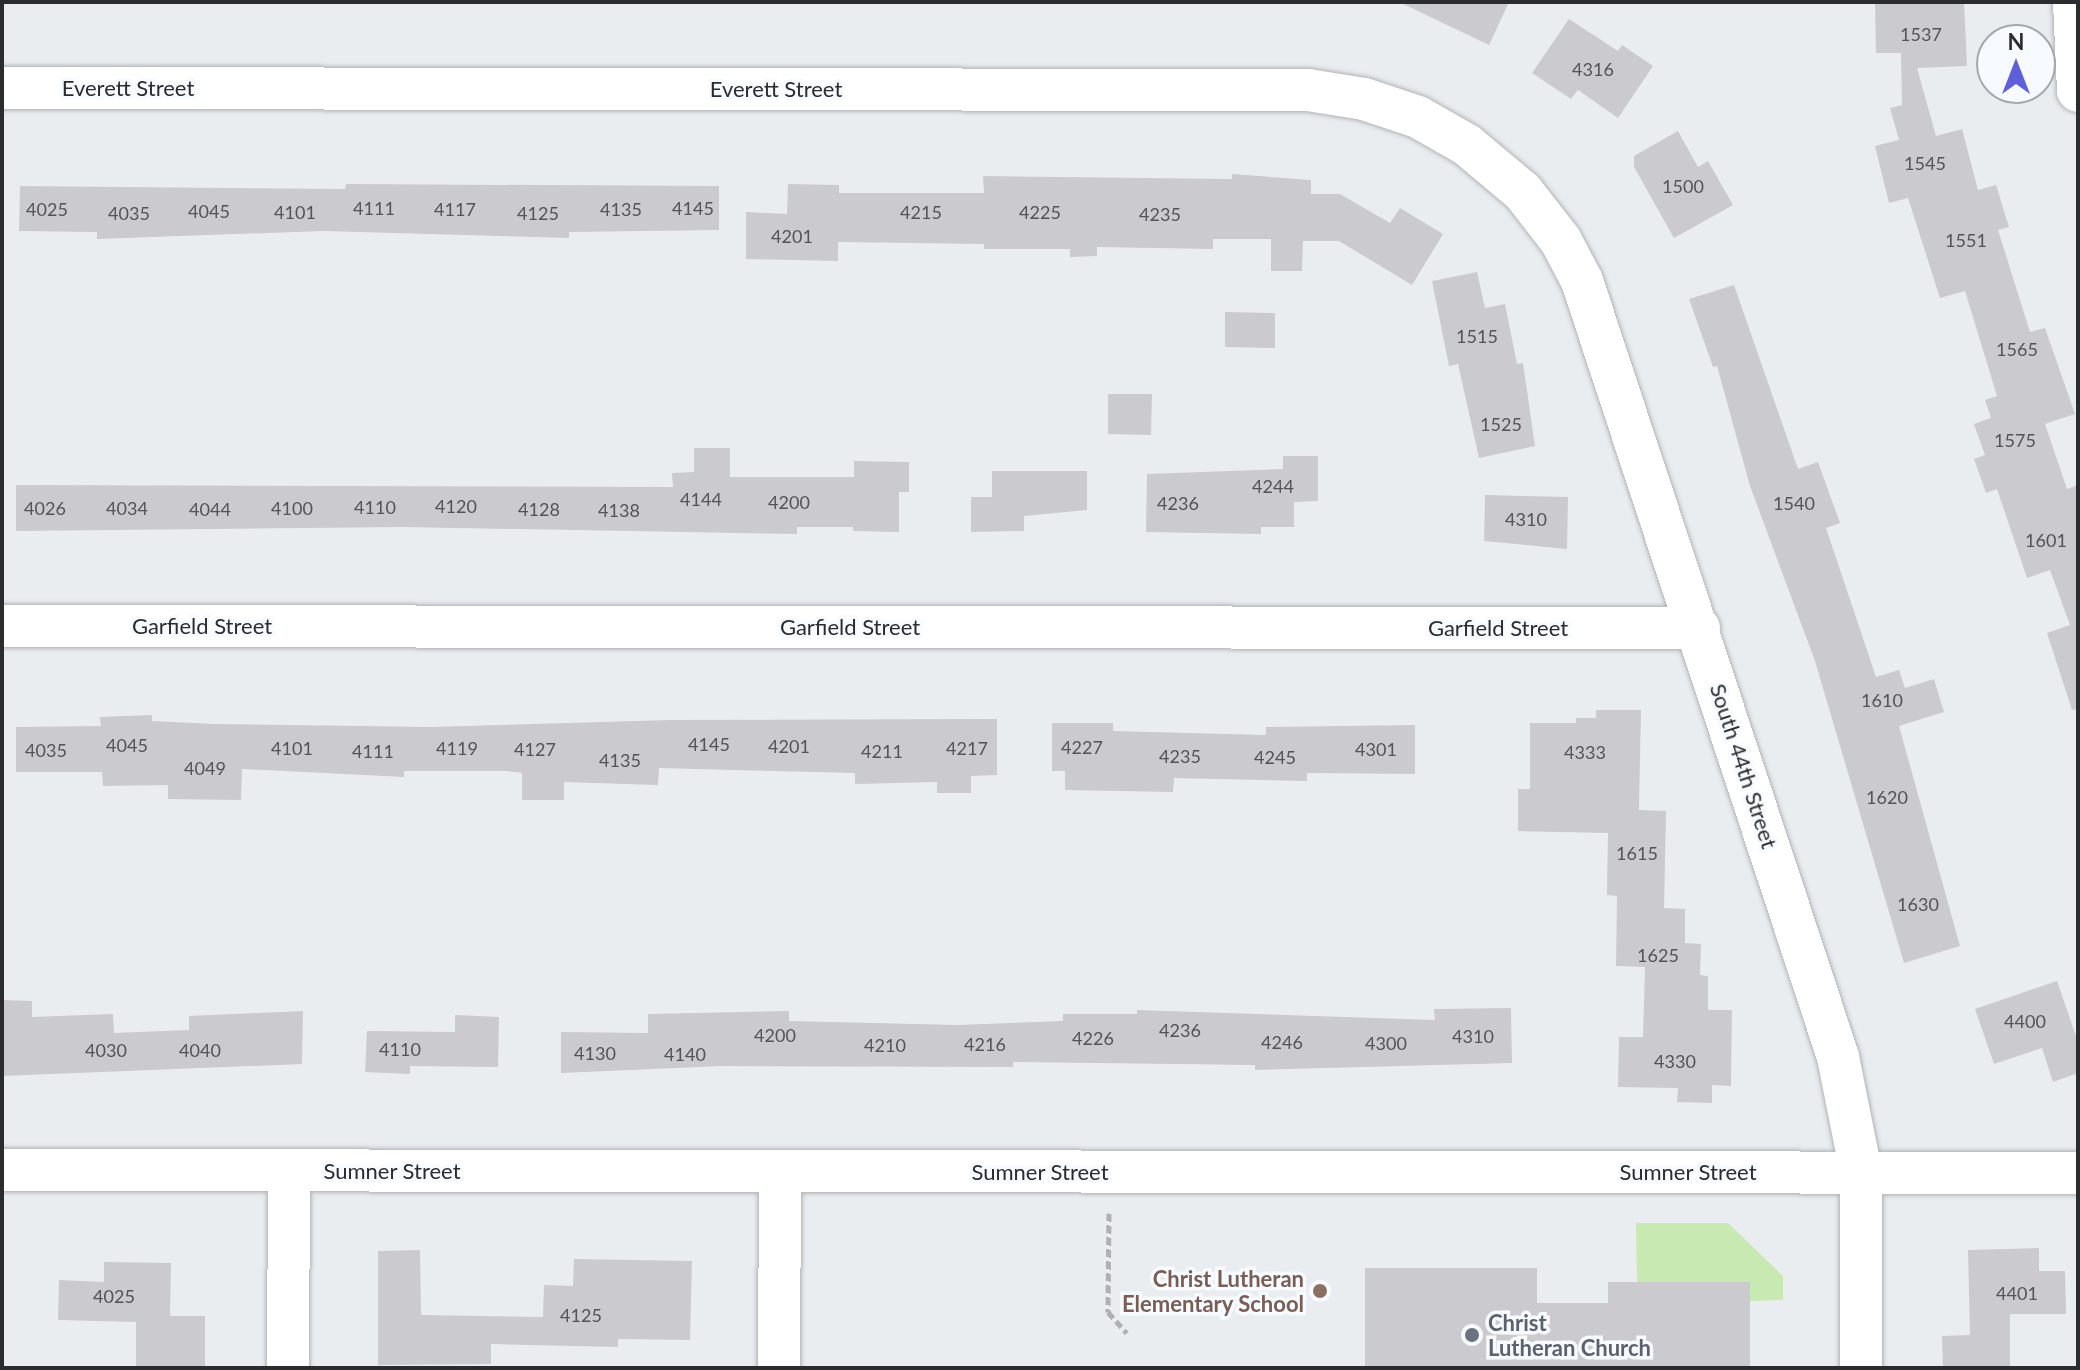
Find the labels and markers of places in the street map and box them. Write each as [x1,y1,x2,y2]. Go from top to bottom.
place label: Christ Lutheran Elementary School [1121,1265,1304,1316]
marker: Christ Lutheran Elementary School [1311,1282,1329,1300]
place label: Christ Lutheran Church [1488,1309,1651,1360]
marker: Christ Lutheran Church [1463,1326,1481,1344]

